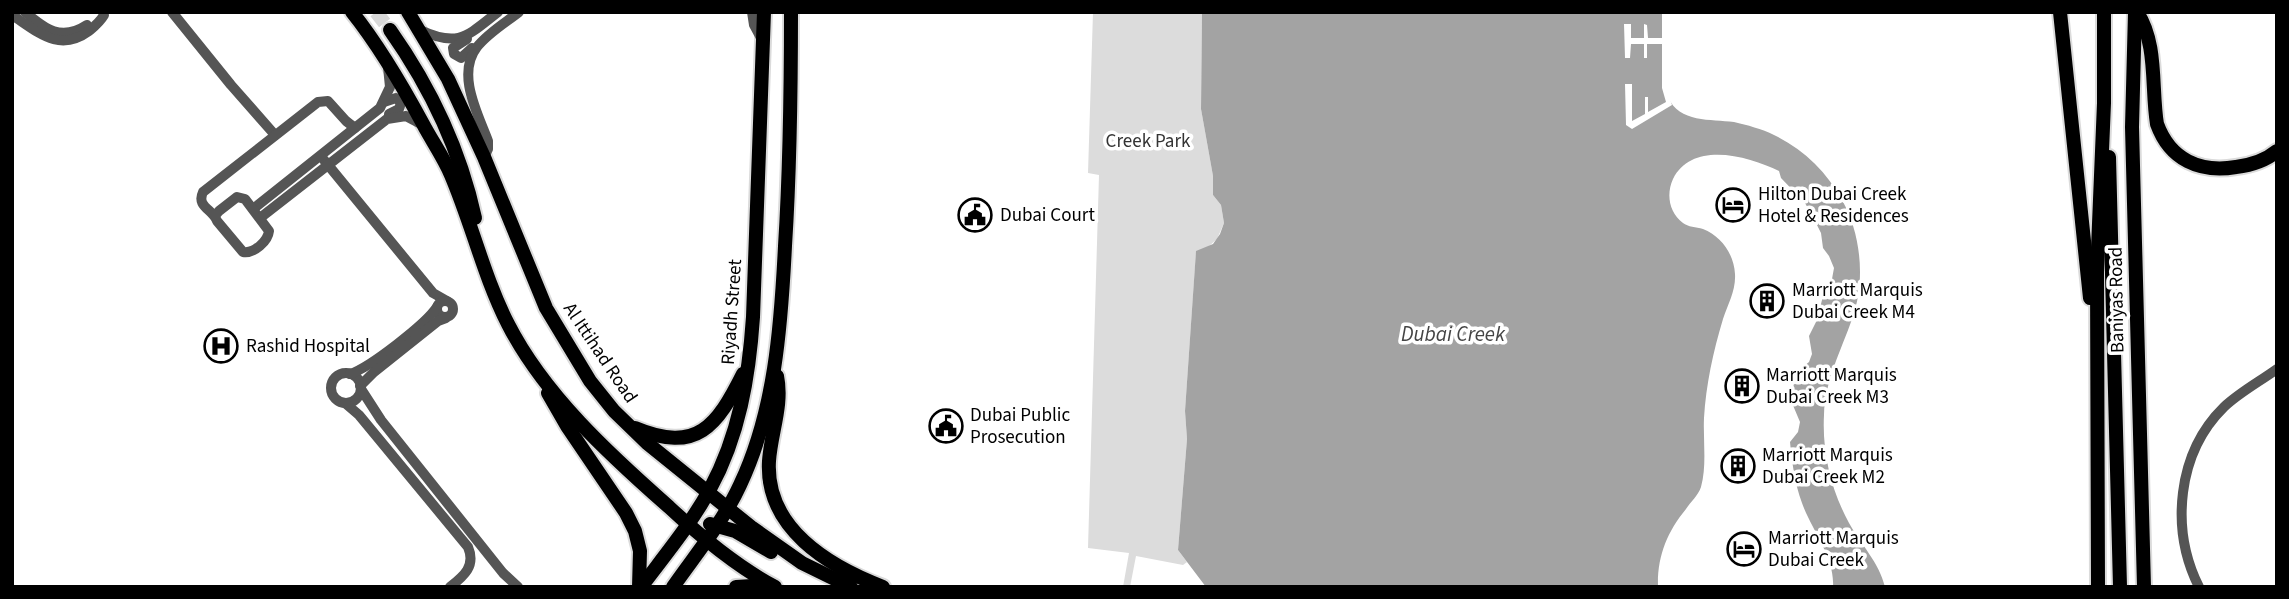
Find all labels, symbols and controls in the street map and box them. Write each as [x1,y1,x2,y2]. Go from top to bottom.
park label: Creek Park [1106,128,1191,155]
place label: Hilton Dubai Creek Hotel & Residences [1758,181,1909,230]
hotel icon: Hilton Dubai Creek Hotel & Residences [1714,186,1752,224]
public building icon: Dubai Court [956,196,994,234]
place label: Dubai Court [1000,202,1095,229]
street label: Baniyas Road [2103,247,2131,353]
street label: Riyadh Street [715,258,749,366]
place label: Marriott Marquis Dubai Creek M4 [1792,277,1923,326]
building icon: Marriott Marquis Dubai Creek M4 [1748,282,1786,320]
street label: Al Ittihad Road [556,297,644,409]
water label: Dubai Creek [1401,319,1506,349]
hospital icon: Rashid Hospital [202,327,240,365]
place label: Rashid Hospital [246,333,370,360]
place label: Marriott Marquis Dubai Creek M3 [1766,362,1897,411]
building icon: Marriott Marquis Dubai Creek M3 [1723,367,1761,405]
place label: Dubai Public Prosecution [970,402,1070,451]
public building icon: Dubai Public Prosecution [927,407,965,445]
place label: Marriott Marquis Dubai Creek M2 [1762,442,1893,491]
building icon: Marriott Marquis Dubai Creek M2 [1719,447,1757,485]
place label: Marriott Marquis Dubai Creek [1768,525,1899,574]
hotel icon: Marriott Marquis Dubai Creek [1725,530,1763,568]

